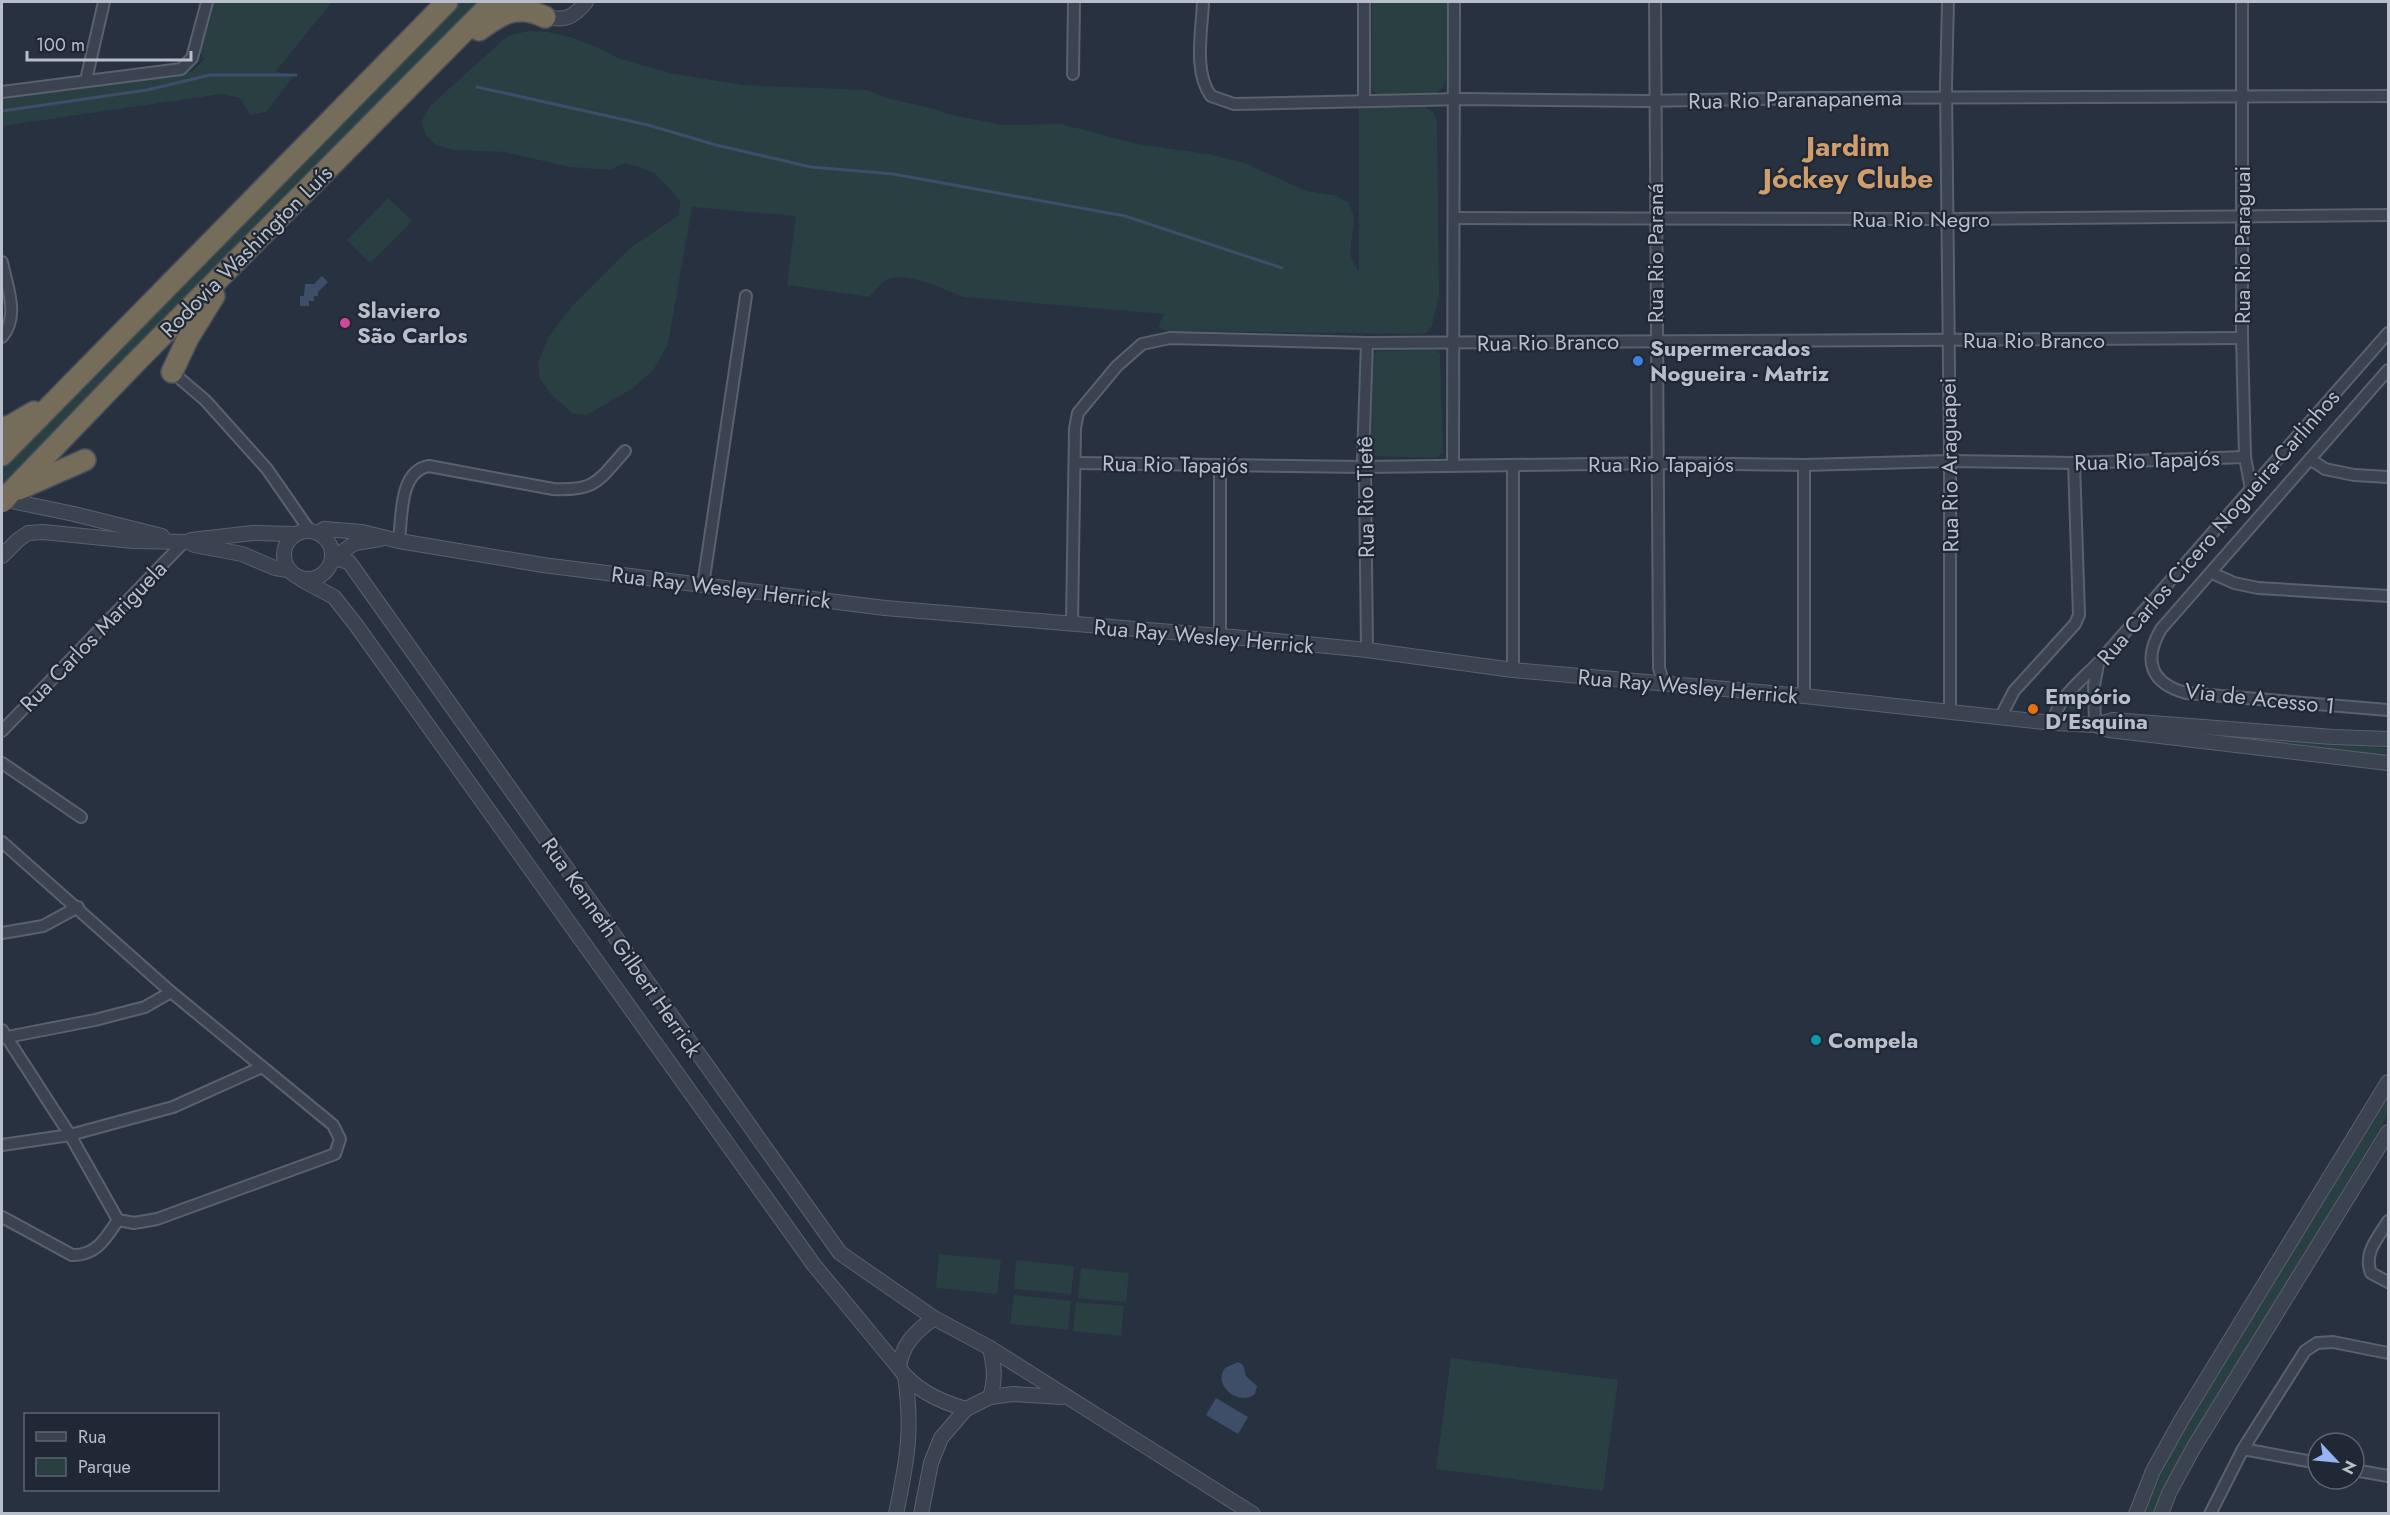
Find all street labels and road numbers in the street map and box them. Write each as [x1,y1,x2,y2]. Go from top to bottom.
street label: Rua Rio Paranapanema [1688,81,1902,117]
street label: Rodovia Washington Luís [152,157,340,345]
street label: Rua Rio Paraguai [2226,166,2258,324]
street label: Rua Rio Paraná [1639,183,1671,323]
street label: Rua Rio Negro [1852,203,1990,235]
street label: Rua Rio Branco [1963,324,2105,356]
street label: Rua Rio Branco [1477,325,1619,359]
street label: Rua Rio Araguapei [1931,377,1967,553]
street label: Rua Carlos Cicero Nogueira-Carlinhos [2089,382,2347,672]
street label: Rua Rio Tietê [1348,436,1382,558]
street label: Rua Rio Tapajós [2074,441,2221,479]
street label: Rua Rio Tapajós [1102,447,1248,481]
street label: Rua Rio Tapajós [1588,448,1734,480]
street label: Rua Carlos Mariguela [12,553,174,719]
street label: Rua Ray Wesley Herrick [609,558,833,616]
street label: Rua Ray Wesley Herrick [1093,610,1316,662]
street label: Rua Ray Wesley Herrick [1577,660,1800,712]
street label: Via de Acesso 1 [2183,674,2337,722]
street label: Rua Kenneth Gilbert Herrick [534,831,710,1063]

